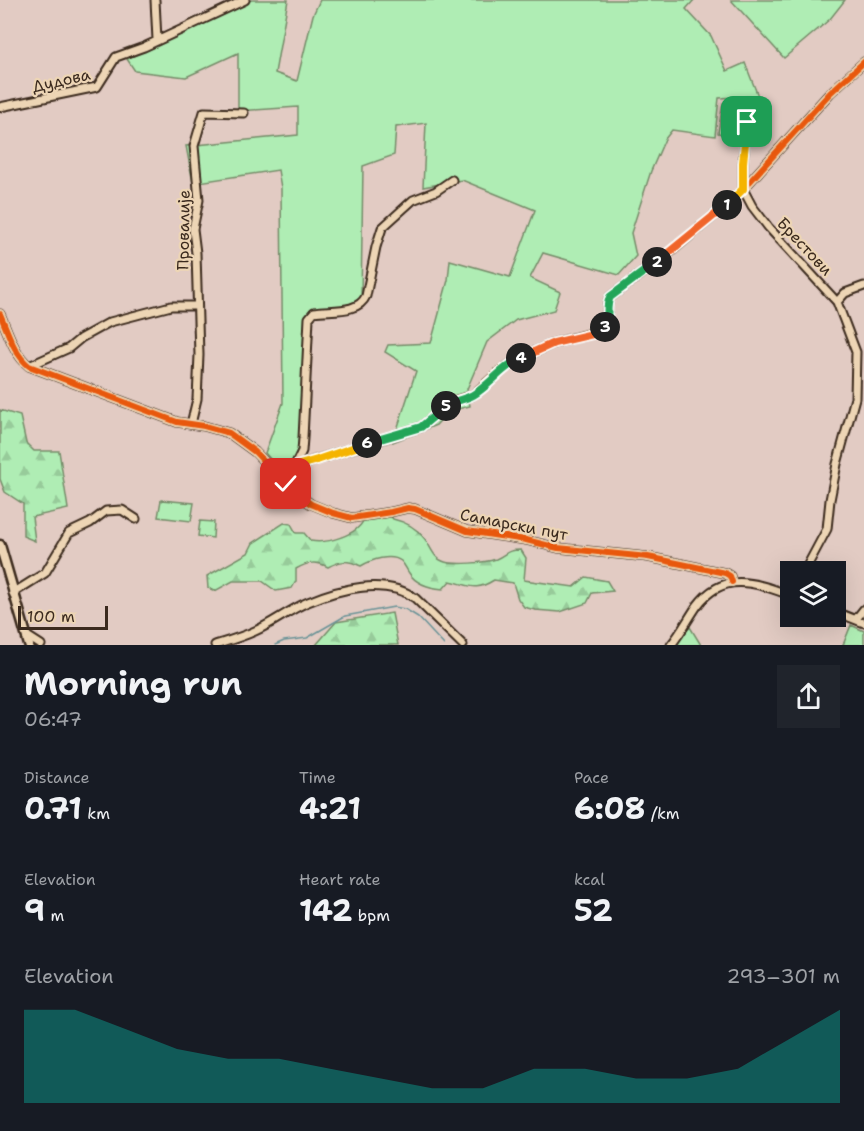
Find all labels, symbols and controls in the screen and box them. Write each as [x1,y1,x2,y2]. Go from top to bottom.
street label: Дудова [30,64,92,97]
pin [721,96,772,147]
icon: arrive [730,105,763,138]
street label: Провалије [172,190,195,270]
pin: 1 [712,190,742,220]
text: 1 [723,194,731,215]
street label: Брестови [772,213,837,280]
pin: 2 [642,247,672,277]
text: 2 [651,251,663,272]
pin: 3 [590,312,620,342]
text: 3 [599,316,611,337]
pin: 4 [506,343,536,373]
text: 4 [515,347,527,368]
pin: 5 [431,391,461,421]
text: 5 [441,395,451,416]
pin: 6 [352,428,382,458]
text: 6 [361,432,373,453]
pin [260,458,311,509]
icon: check [269,467,302,500]
street label: Самарски пут [458,504,570,545]
map controls [780,561,846,627]
button: layers [780,561,846,627]
scale bar [18,603,108,630]
text: 100 m [27,606,75,627]
text: Morning run [24,661,242,706]
button: share [777,665,840,728]
text: 06:47 [24,706,82,732]
text: Distance [24,767,90,788]
text: Time [299,767,336,788]
text: Pace [574,767,609,788]
text: 0.71 [24,788,82,829]
text: 4:21 [299,788,361,829]
text: 6:08 [574,788,646,829]
text: km [82,803,110,824]
text: /km [646,803,680,824]
text: Elevation [24,869,96,890]
text: Heart rate [299,869,381,890]
text: kcal [574,869,605,890]
text: 9 [24,890,45,931]
text: 142 [299,890,352,931]
text: 52 [574,890,613,931]
text: m [45,905,64,926]
text: bpm [352,905,390,926]
text: Elevation [24,963,114,989]
text: 293–301 m [727,963,840,989]

